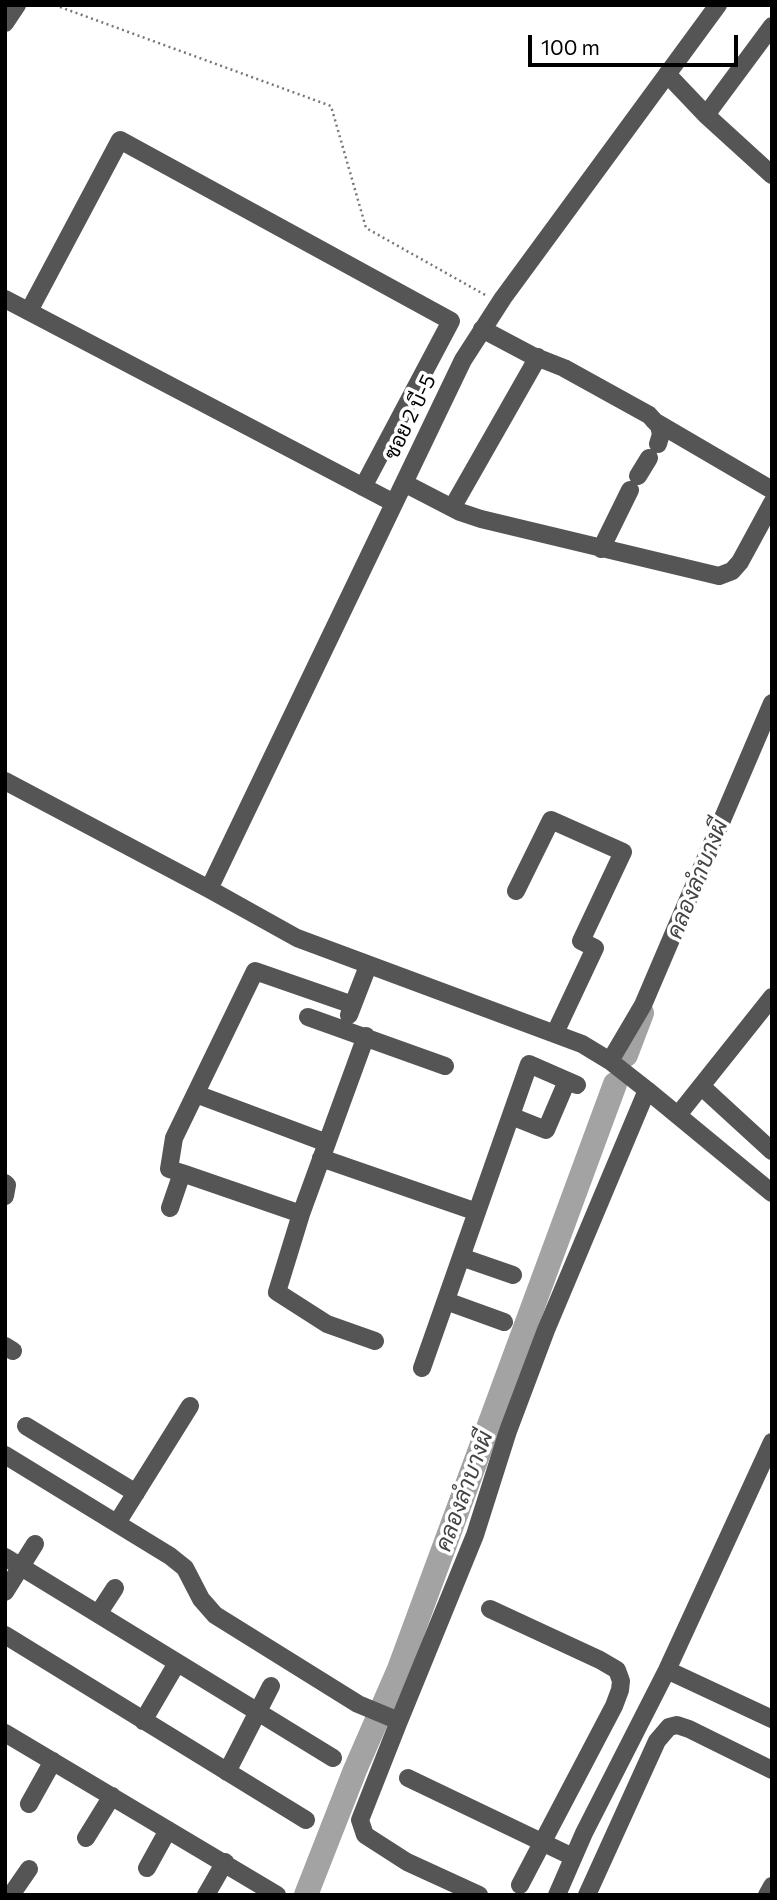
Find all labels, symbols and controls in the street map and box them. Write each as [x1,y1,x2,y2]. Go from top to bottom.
scale bar [532,21,742,65]
text: 100 m [541,34,600,59]
street label: ซอย 2 บี-5 [379,370,441,464]
water label: คลองลำบางผี [661,815,733,943]
water label: คลองลำบางผี [429,1427,499,1555]

